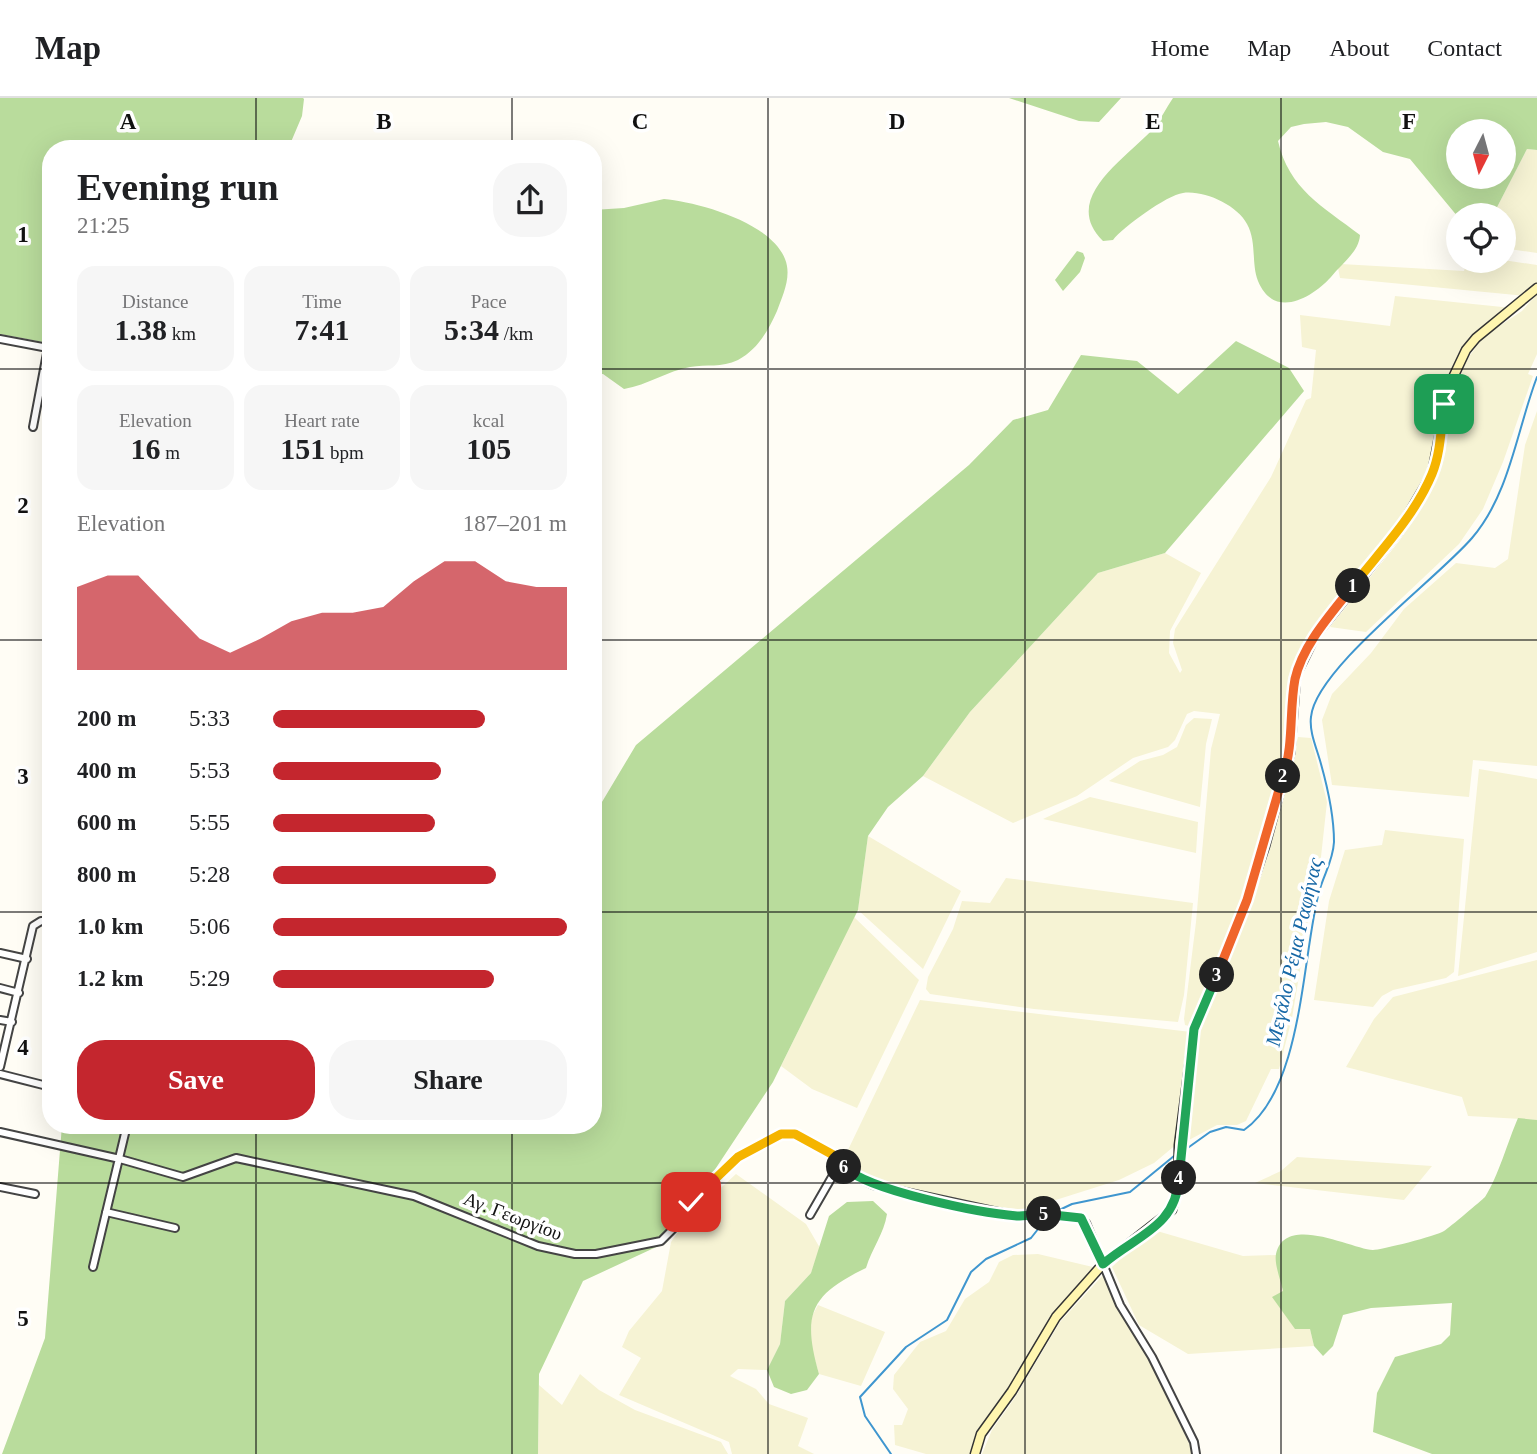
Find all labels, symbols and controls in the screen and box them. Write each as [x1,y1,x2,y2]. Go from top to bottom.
text: Map [35,30,101,66]
text: Home [1151,35,1209,61]
text: Map [1247,35,1291,61]
text: About [1329,35,1389,61]
text: Contact [1427,35,1502,61]
text: A [120,109,137,134]
text: B [376,109,392,134]
text: C [632,109,648,134]
text: D [889,109,905,134]
text: E [1145,109,1161,134]
text: F [1402,109,1416,134]
north arrow [1446,119,1516,189]
map controls [1446,119,1516,273]
button: share [493,163,567,237]
text: Evening run [77,166,279,208]
button: locate [1446,203,1516,273]
text: 21:25 [77,213,129,238]
text: 1 [17,222,29,247]
text: Distance [122,291,189,312]
text: Time [302,291,342,312]
text: Pace [471,291,507,312]
text: 1.38 [115,313,167,346]
text: 7:41 [294,313,349,346]
text: 5:34 [444,313,499,346]
text: km [167,323,196,344]
text: /km [499,323,533,344]
pin [1414,374,1474,434]
icon: arrive [1425,385,1463,423]
text: Elevation [119,410,192,431]
text: Heart rate [284,410,360,431]
text: kcal [473,410,504,431]
text: 16 [131,432,161,465]
text: 151 [280,432,325,465]
text: 105 [466,432,511,465]
text: m [161,442,180,463]
text: bpm [325,442,364,463]
text: 2 [17,493,29,518]
text: Elevation [77,511,165,536]
text: 187–201 m [463,511,567,536]
pin: 1 [1336,568,1370,603]
text: 1 [1348,575,1357,596]
text: 200 m [77,706,136,731]
text: 5:33 [189,706,230,731]
text: 400 m [77,758,136,783]
text: 5:53 [189,758,230,783]
pin: 2 [1266,758,1300,794]
text: 3 [17,764,29,789]
text: 2 [1278,765,1287,786]
text: 600 m [77,810,136,835]
text: 5:55 [189,810,230,835]
water label: Μεγάλο Ρέμα Ραφήνας [1260,855,1327,1050]
text: 800 m [77,862,136,887]
text: 5:28 [189,862,230,887]
text: 1.0 km [77,914,143,939]
text: 5:06 [189,914,230,939]
pin: 3 [1200,958,1234,992]
text: 3 [1212,964,1221,985]
text: 1.2 km [77,966,143,991]
text: 5:29 [189,966,230,991]
text: 4 [17,1035,29,1060]
button: Save [77,1040,315,1120]
button: Share [329,1040,567,1120]
pin: 6 [826,1150,862,1184]
text: 6 [839,1156,848,1177]
pin: 4 [1162,1160,1196,1196]
text: 4 [1174,1167,1183,1188]
pin [661,1172,721,1232]
icon: check [672,1183,710,1221]
street label: Αγ. Γεωργίου [461,1188,565,1244]
pin: 5 [1026,1196,1062,1232]
text: 5 [1039,1203,1048,1224]
text: 5 [17,1306,29,1331]

